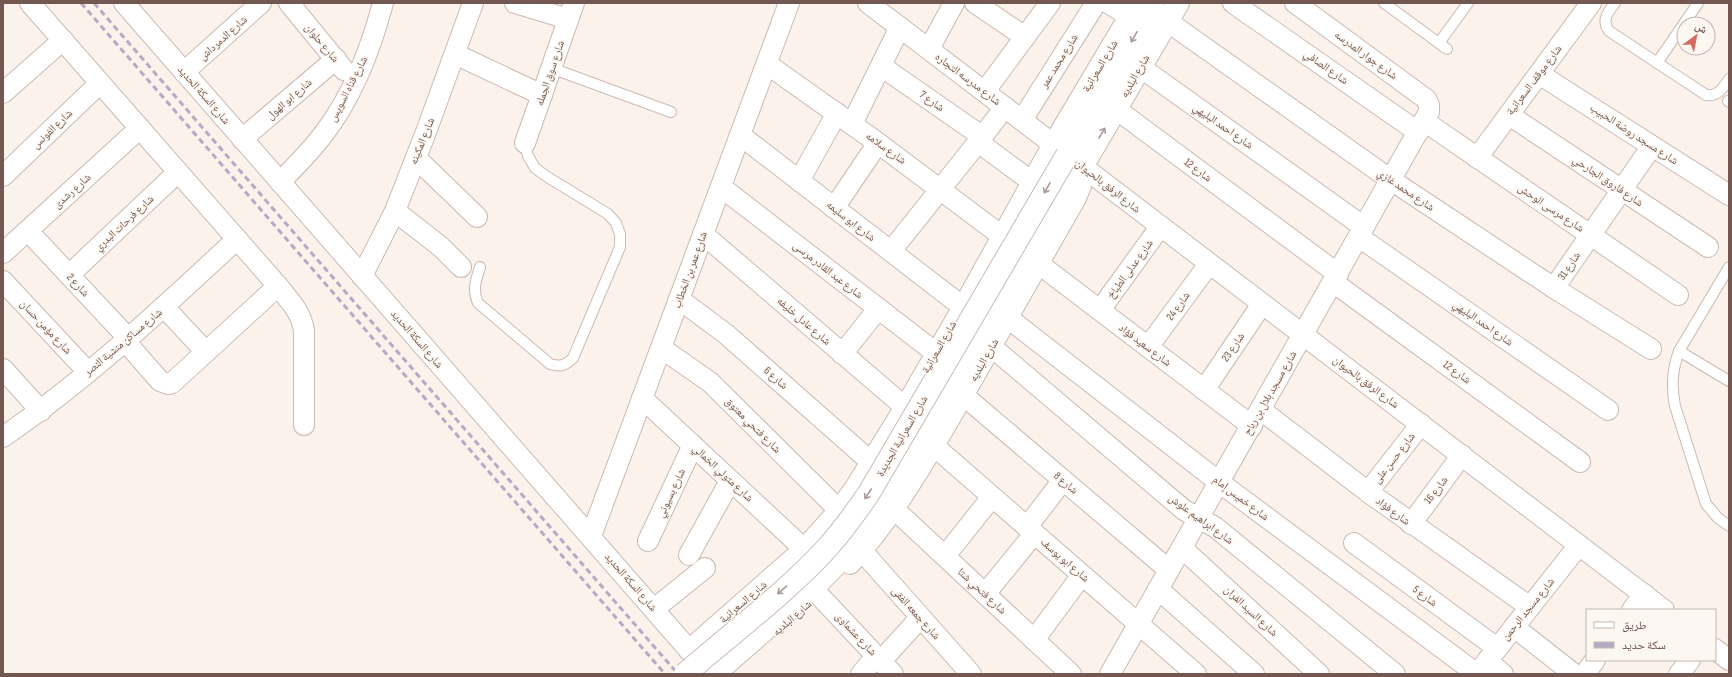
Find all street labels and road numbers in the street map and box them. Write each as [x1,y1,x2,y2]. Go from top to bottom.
street label: شارع الدمرداش [196,13,250,63]
street label: شارع حلوان [302,21,342,65]
street label: شارع جوار المدرسه [1332,28,1400,82]
street label: شارع محمد عمر [1037,32,1081,91]
street label: شارع السعرانية [1079,38,1121,94]
street label: شارع سوق الجمله [533,39,567,107]
street label: شارع موقف السعرانية [1504,43,1564,117]
street label: شارع الصافي [1300,47,1351,88]
street label: شارع مدرسه التجاره [933,50,1003,108]
street label: شارع البلديه [1117,52,1153,100]
street label: شارع قناه السويس [326,54,370,124]
street label: شارع السكة الحديد [175,63,233,127]
street label: شارع ابو الهول [264,76,314,122]
street label: شارع 7 [917,88,947,114]
street label: شارع احمد البليهي [1189,100,1256,153]
street label: شارع مسجد روضة الحبيب [1587,101,1681,167]
street label: شارع الفونس [29,107,75,151]
street label: شارع المكينه [407,116,437,166]
street label: شارع سلامه [863,129,909,167]
street label: شارع فاروق الجارحي [1569,153,1646,211]
street label: شارع 12 [1182,155,1214,185]
street label: شارع الرفق بالحيوان [1073,157,1143,215]
street label: شارع محمد غازي [1374,166,1437,215]
street label: شارع رشدى [51,171,93,211]
street label: شارع مرسى الوحش [1515,181,1587,235]
street label: شارع فرحات البدري [92,192,158,255]
street label: شارع ابو سليمه [824,198,878,244]
street label: شارع عمر بن الخطاب [670,230,710,310]
street label: شارع عدلى الطباخ [1104,237,1156,301]
street label: شارع عبد القادر مرسى [790,239,866,301]
street label: شارع 31 [1555,249,1583,283]
street label: شارع 2 [64,271,92,299]
street label: شارع 24 [1163,289,1193,323]
street label: شارع عادل خليفه [775,294,833,348]
street label: شارع مؤمن حسان [18,297,74,357]
street label: شارع احمد البليهي [1449,297,1516,350]
street label: شارع مساكن منشية النصر [81,306,165,379]
street label: شارع السكة الحديد [388,307,446,371]
street label: شارع السعرانية [919,318,959,376]
street label: شارع سعيد فؤاد [1116,321,1174,369]
street label: شارع 23 [1219,330,1247,364]
street label: شارع البلديه [966,336,1002,384]
street label: شارع مسجد بلال بن رباح [1240,348,1300,438]
street label: شارع الرفق بالحيوان [1330,353,1402,411]
street label: شارع 12 [1441,358,1473,386]
street label: شارع 6 [761,364,791,392]
street label: شارع السعرانية الجديدة [874,393,930,479]
street label: شارع فتحي معتوق [721,394,784,457]
street label: شارع حسن على [1370,430,1418,486]
street label: شارع متولي الخمالي [689,442,756,506]
street label: شارع بسيوني [654,466,690,520]
street label: شارع 8 [1051,469,1081,497]
street label: شارع خميس إمام [1210,473,1272,524]
street label: شارع 16 [1421,474,1451,506]
street label: شارع ابراهيم علوش [1165,491,1236,548]
street label: شارع فؤاد [1373,494,1413,528]
street label: شارع ابو يوسف [1038,535,1092,585]
street label: شارع السكة الحديد [602,550,660,614]
street label: شارع فتحي شتا [954,565,1009,618]
street label: شارع مسجد الرحمن [1499,575,1557,643]
street label: شارع السعرانية [717,578,769,626]
street label: شارع السيد الفران [1222,583,1280,639]
street label: شارع 5 [1410,583,1440,609]
street label: شارع جمعه الفقى [889,584,943,642]
street label: شارع البلديه [770,598,814,638]
street label: شارع عشماوى [833,610,879,658]

